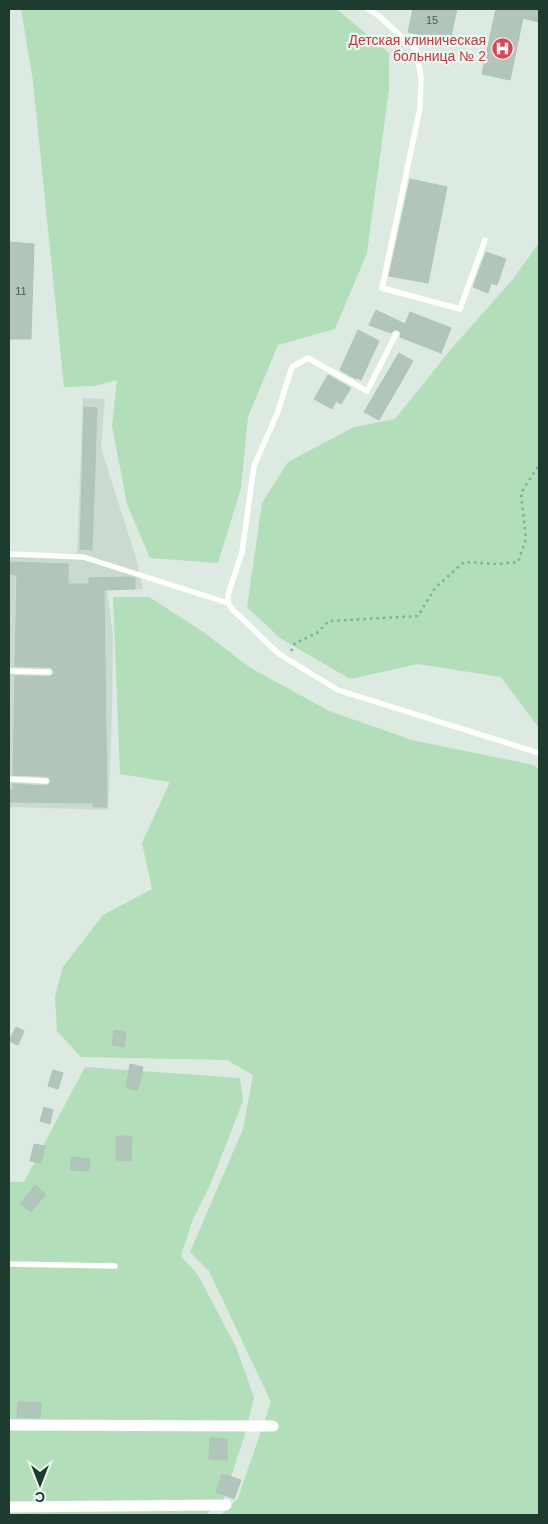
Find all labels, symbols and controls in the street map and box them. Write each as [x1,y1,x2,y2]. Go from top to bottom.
house number: 15 [426,14,438,26]
place label: Детская клиническая больница № 2 [349,32,486,64]
hospital icon: Детская клиническая больница № 2 [490,36,514,60]
house number: 11 [15,285,27,297]
north arrow [15,1459,65,1509]
text: С [35,1489,45,1505]

